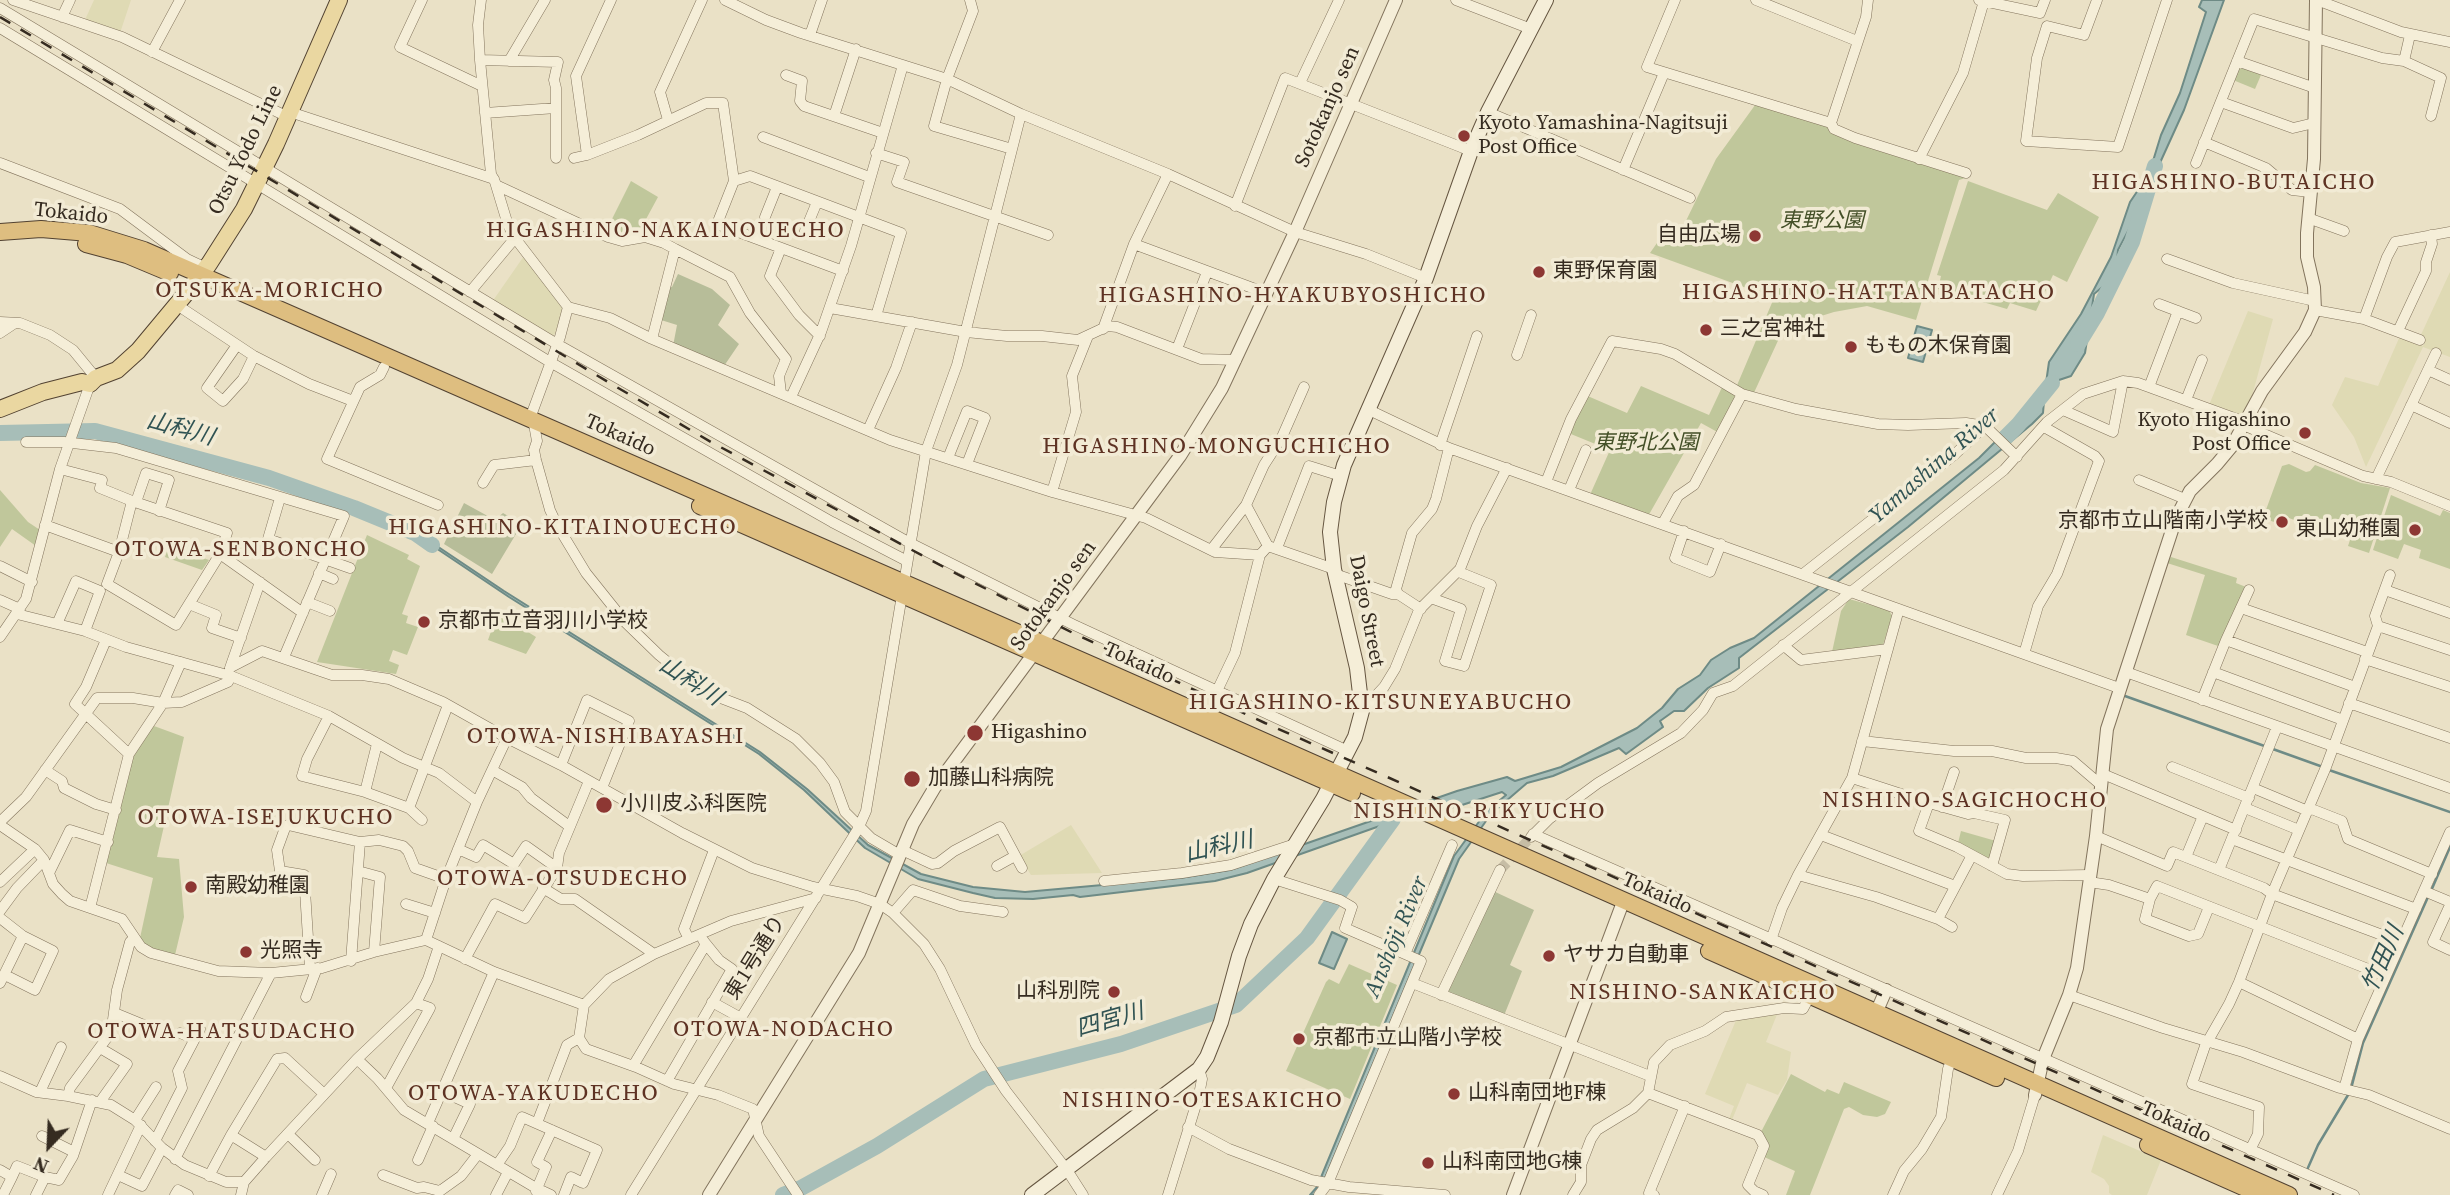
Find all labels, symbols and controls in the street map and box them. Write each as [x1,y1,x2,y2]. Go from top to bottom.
street label: Sotokanjo sen [1290,43,1366,171]
street label: Otsu Yodo Line [204,81,288,219]
place label: Kyoto Yamashina-Nagitsuji Post Office [1478,111,1728,161]
marker: Kyoto Yamashina-Nagitsuji Post Office [1456,128,1472,144]
district label: HIGASHINO-BUTAICHO [2094,169,2374,197]
street label: Tokaido [33,198,109,230]
park label: 東野公園 [1780,209,1864,235]
district label: HIGASHINO-NAKAINOUECHO [489,217,843,245]
place label: 自由広場 [1657,223,1741,249]
marker: 自由広場 [1747,228,1763,244]
place label: 東野保育園 [1553,259,1658,285]
marker: 東野保育園 [1531,264,1547,280]
district label: OTSUKA-MORICHO [157,277,383,305]
district label: HIGASHINO-HATTANBATACHO [1685,279,2053,307]
district label: HIGASHINO-HYAKUBYOSHICHO [1101,282,1485,310]
place label: 三之宮神社 [1720,317,1825,343]
marker: 三之宮神社 [1698,322,1714,338]
place label: ももの木保育園 [1865,334,2012,360]
marker: ももの木保育園 [1843,339,1859,355]
water label: Yamashina River [1864,402,2006,530]
water label: 山科川 [143,408,217,452]
place label: Kyoto Higashino Post Office [2137,408,2291,458]
street label: Tokaido [581,409,659,463]
marker: Kyoto Higashino Post Office [2297,425,2313,441]
park label: 東野北公園 [1594,431,1698,457]
district label: HIGASHINO-MONGUCHICHO [1045,433,1389,461]
place label: 京都市立山階南小学校 [2058,509,2268,535]
district label: HIGASHINO-KITAINOUECHO [391,514,735,542]
marker: 京都市立山階南小学校 [2274,514,2290,530]
place label: 東山幼稚園 [2296,517,2401,543]
marker: 東山幼稚園 [2407,522,2423,538]
district label: OTOWA-SENBONCHO [116,536,366,564]
street label: Sotokanjo sen [1006,536,1102,656]
street label: Daigo Street [1343,553,1389,669]
place label: 京都市立音羽川小学校 [438,609,648,635]
marker: 京都市立音羽川小学校 [416,614,432,630]
street label: Tokaido [1100,637,1178,691]
water label: 山科川 [654,652,726,712]
district label: HIGASHINO-KITSUNEYABUCHO [1192,689,1570,717]
place label: Higashino [991,720,1087,746]
district label: OTOWA-NISHIBAYASHI [469,723,743,751]
marker: Higashino [965,723,985,743]
place label: 加藤山科病院 [928,766,1054,792]
marker: 加藤山科病院 [902,769,922,789]
district label: NISHINO-SAGICHOCHO [1824,787,2106,815]
place label: 小川皮ふ科医院 [620,792,767,818]
marker: 小川皮ふ科医院 [594,795,614,815]
district label: NISHINO-RIKYUCHO [1355,798,1605,826]
district label: OTOWA-ISEJUKUCHO [140,804,392,832]
water label: 山科川 [1182,827,1256,869]
district label: OTOWA-OTSUDECHO [439,865,687,893]
street label: Tokaido [1618,867,1696,921]
water label: Anshōji River [1359,872,1435,1002]
place label: 南殿幼稚園 [205,874,310,900]
marker: 南殿幼稚園 [183,879,199,895]
street label: 東1号通り [720,911,792,1005]
water label: 竹田川 [2357,922,2411,996]
place label: 光照寺 [260,939,323,965]
place label: ヤサカ自動車 [1563,943,1689,969]
marker: 光照寺 [238,944,254,960]
marker: ヤサカ自動車 [1541,948,1557,964]
place label: 山科別院 [1016,979,1100,1005]
district label: NISHINO-SANKAICHO [1571,979,1835,1007]
marker: 山科別院 [1106,984,1122,1000]
water label: 四宮川 [1073,998,1147,1044]
district label: OTOWA-NODACHO [675,1016,893,1044]
district label: OTOWA-HATSUDACHO [89,1018,355,1046]
place label: 京都市立山階小学校 [1313,1026,1502,1052]
marker: 京都市立山階小学校 [1291,1031,1307,1047]
district label: OTOWA-YAKUDECHO [410,1080,658,1108]
place label: 山科南団地F棟 [1468,1081,1606,1107]
marker: 山科南団地F棟 [1446,1086,1462,1102]
district label: NISHINO-OTESAKICHO [1064,1087,1342,1115]
street label: Tokaido [2137,1096,2215,1150]
north arrow [14,1111,84,1181]
place label: 山科南団地G棟 [1442,1150,1582,1176]
text: N [29,1151,52,1180]
marker: 山科南団地G棟 [1420,1155,1436,1171]

